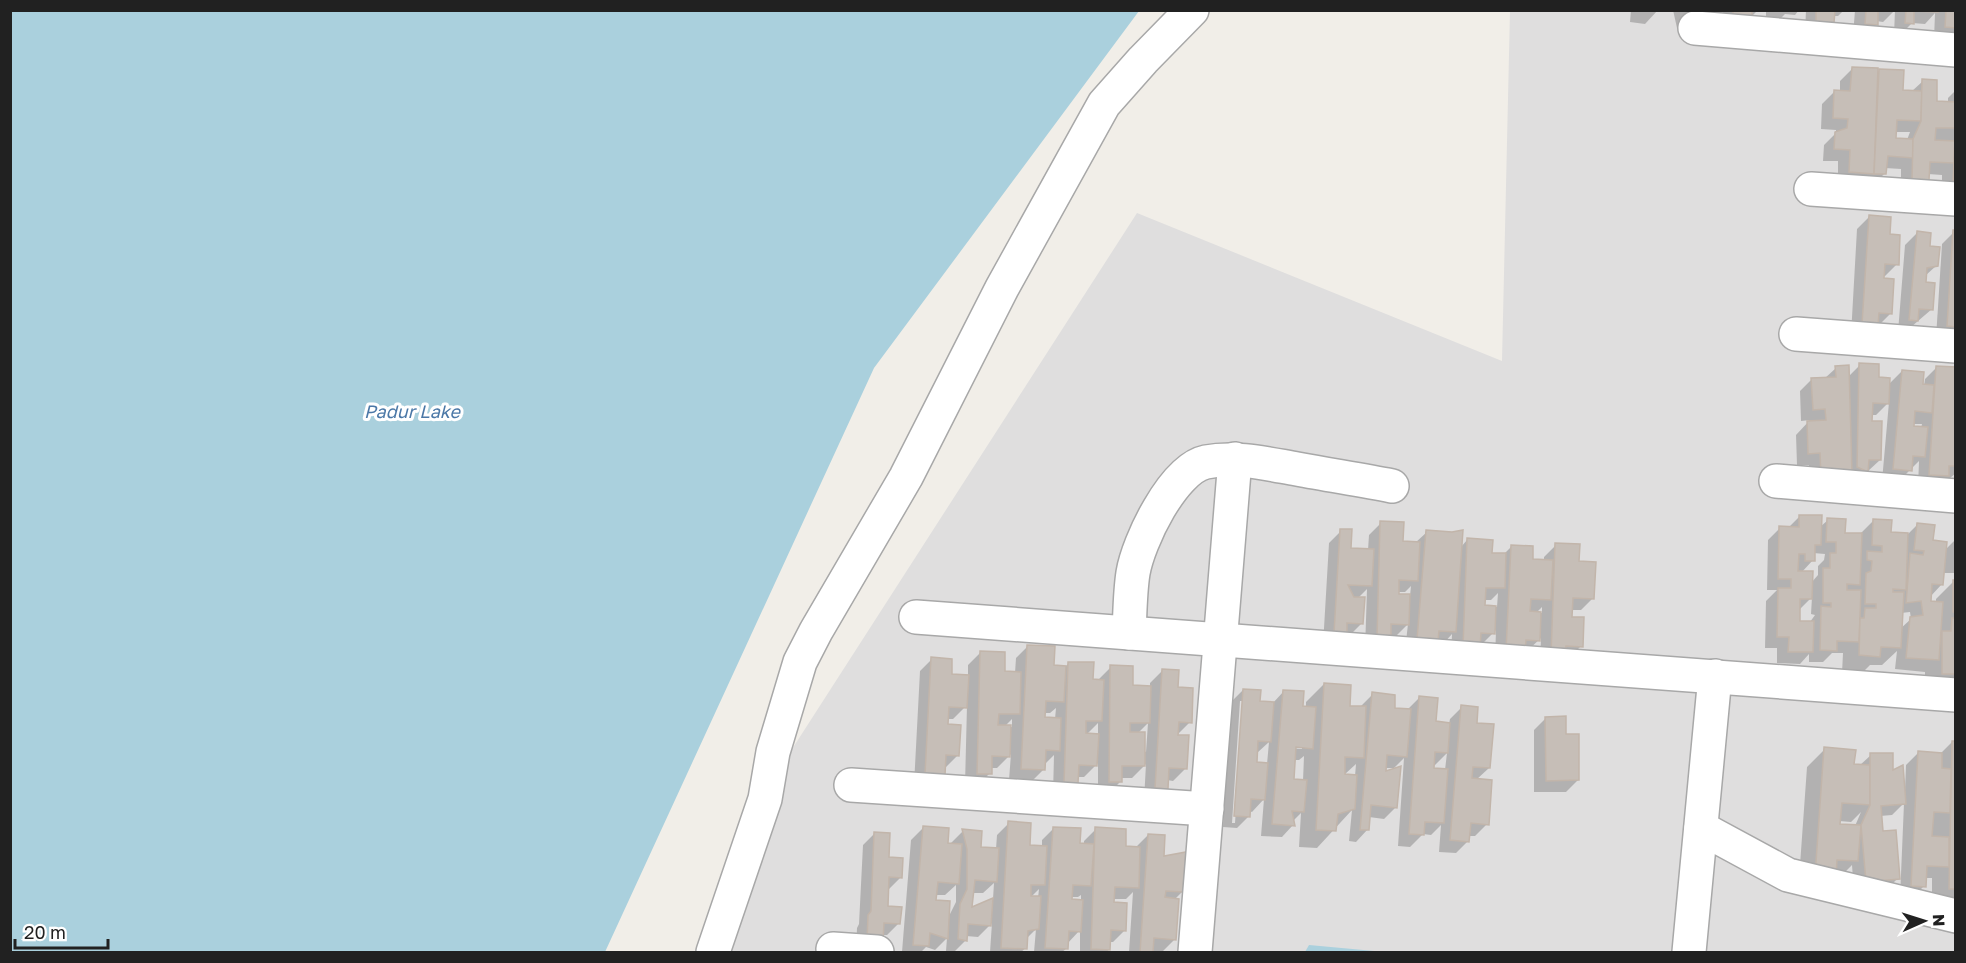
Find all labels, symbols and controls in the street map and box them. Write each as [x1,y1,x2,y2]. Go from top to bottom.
water label: Padur Lake [364,400,462,422]
north arrow [1894,891,1954,951]
scale bar [15,912,108,950]
text: N [1929,914,1949,927]
text: 20 m [24,921,66,943]

